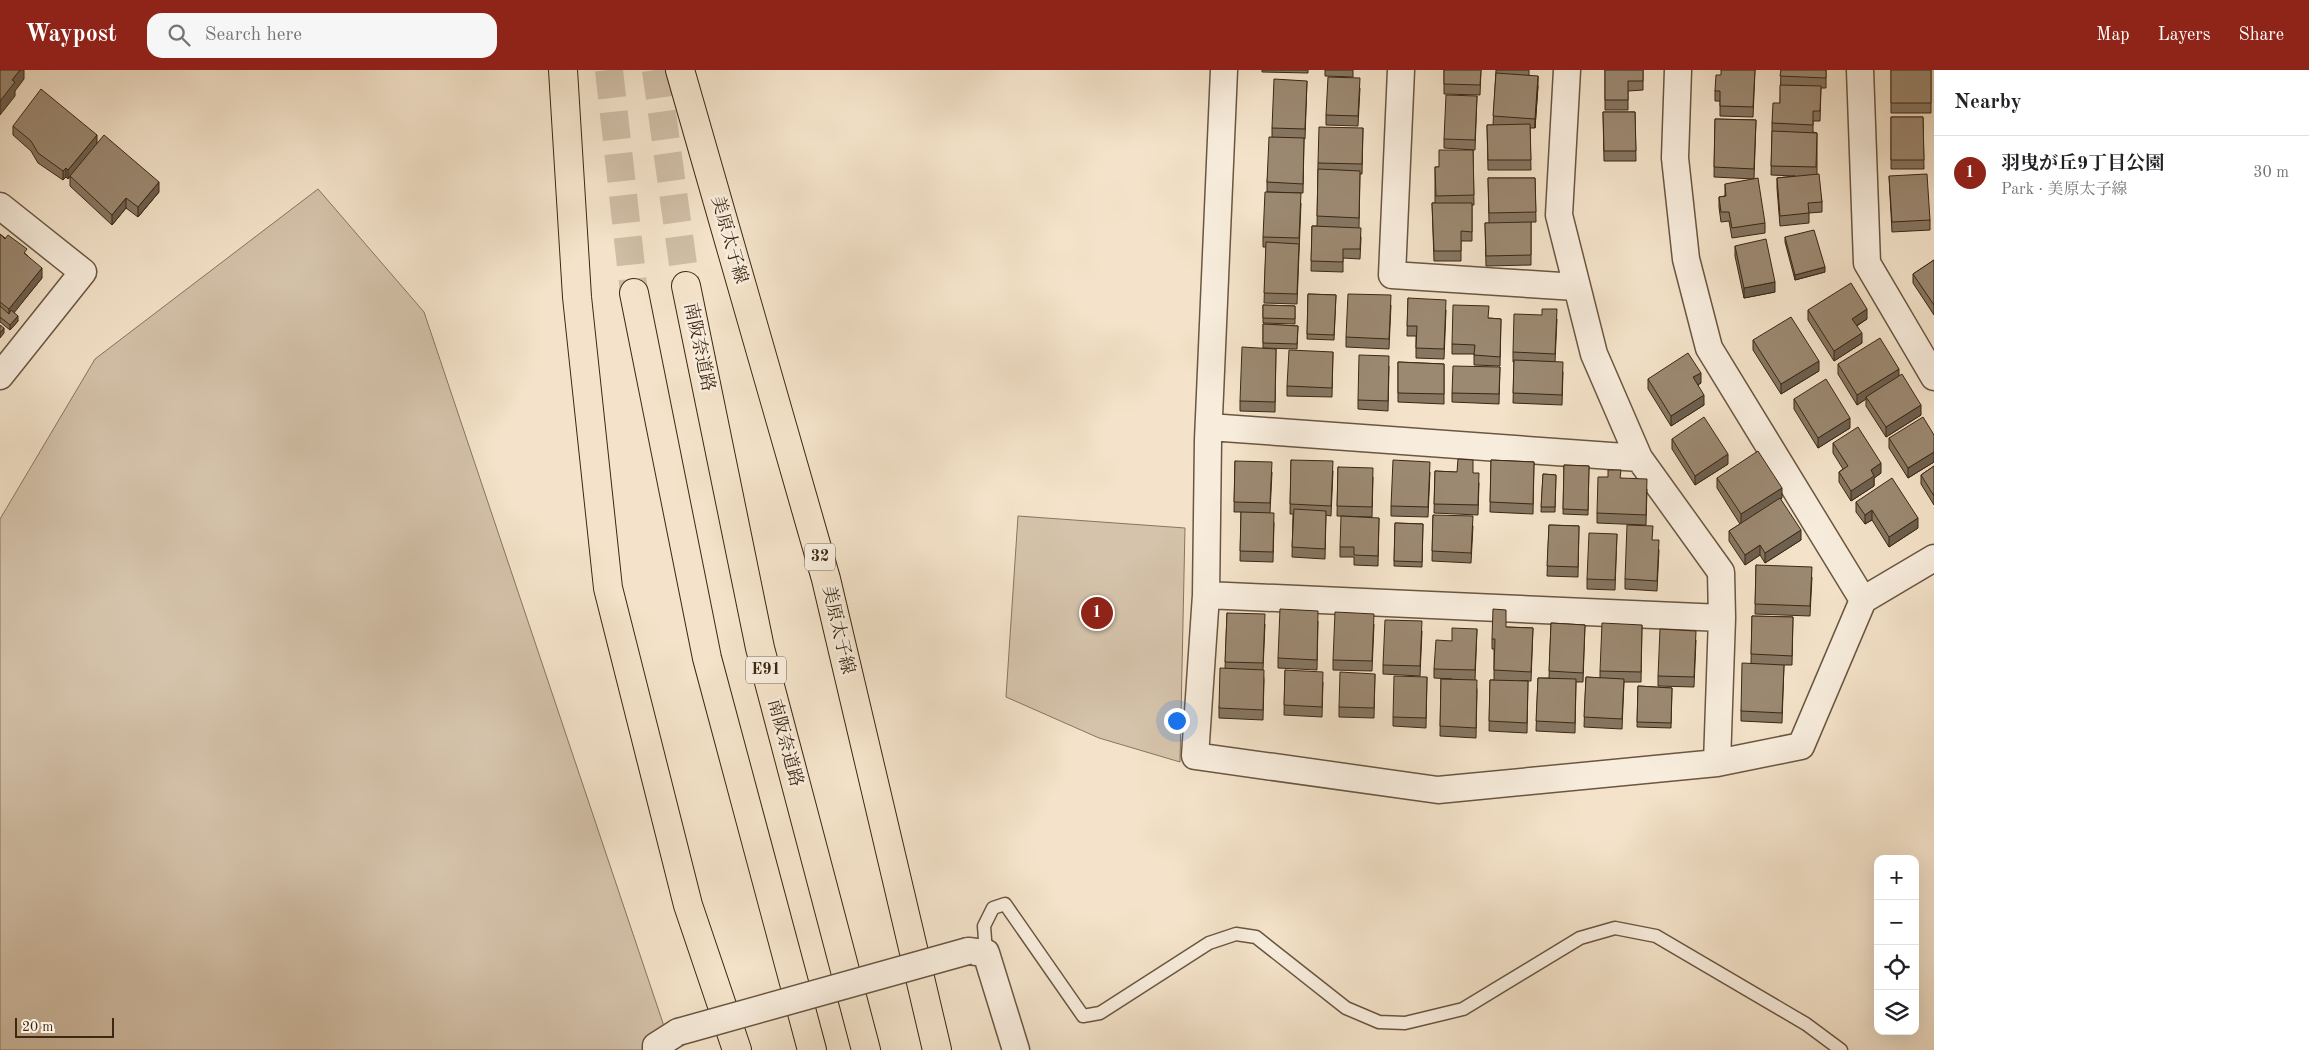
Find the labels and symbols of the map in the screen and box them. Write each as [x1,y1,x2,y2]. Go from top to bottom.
street label: 美原太子線 [708,194,752,286]
street label: 南阪奈道路 [681,301,719,393]
road number: 32 [805,544,835,571]
street label: 美原太子線 [819,584,859,676]
pin: 1 [1081,594,1113,632]
road number: E91 [746,656,786,684]
street label: 南阪奈道路 [765,697,807,789]
your location [1164,708,1190,734]
scale bar [15,1015,114,1038]

